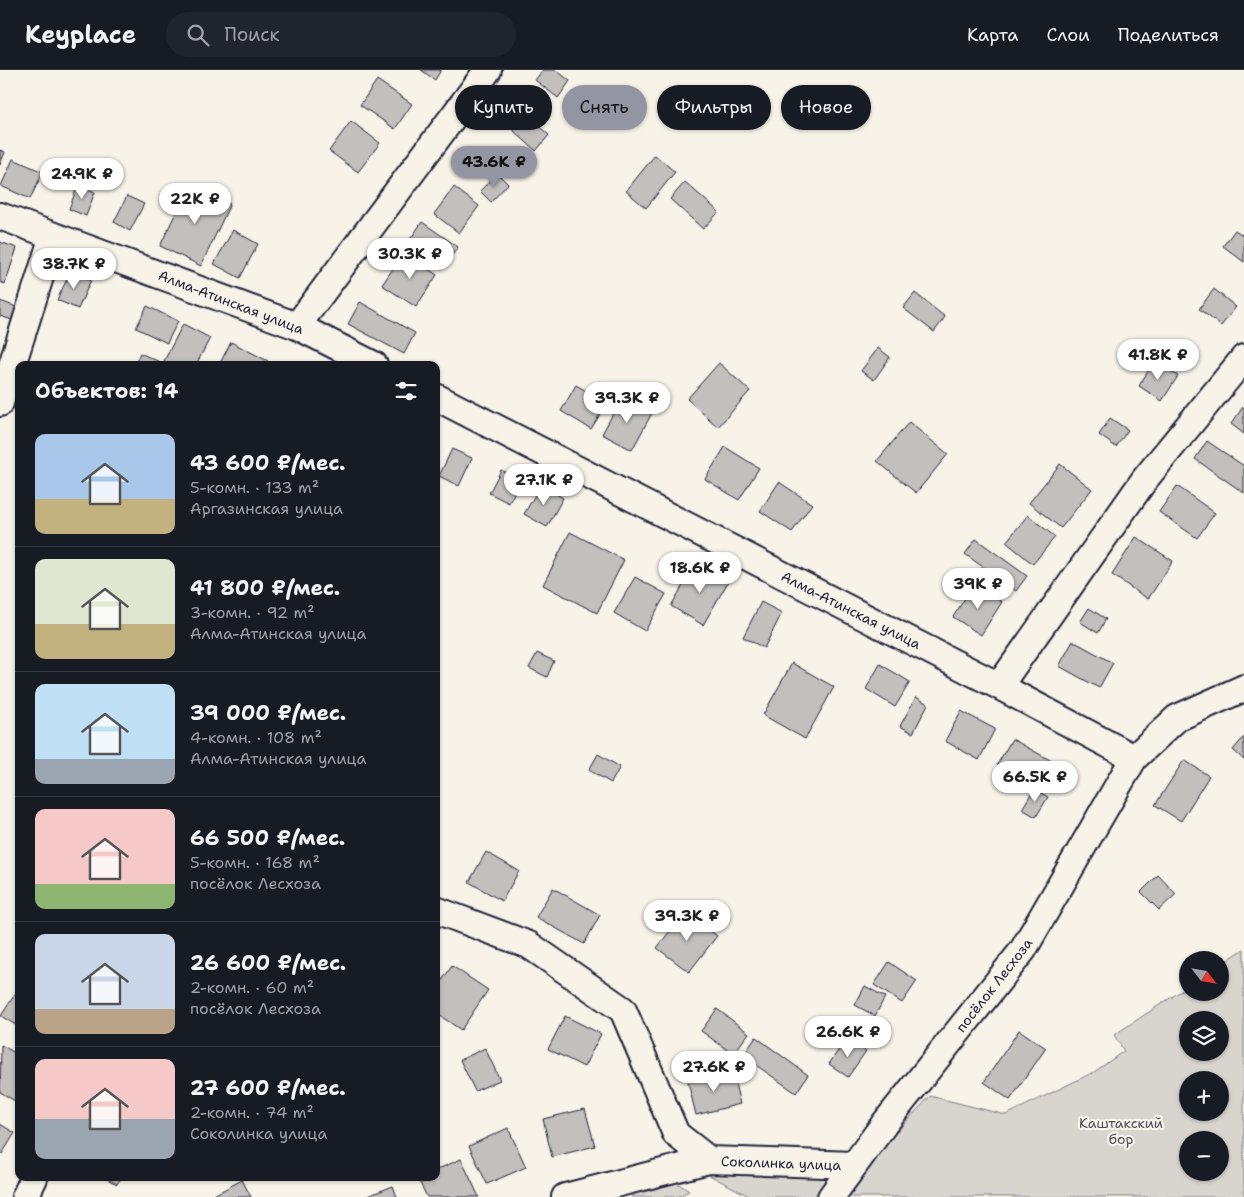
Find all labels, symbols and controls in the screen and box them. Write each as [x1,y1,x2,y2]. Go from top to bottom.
search box [166,12,516,57]
text: Keyplace [25,19,136,51]
icon: search [184,21,212,49]
text: Поиск [224,22,280,47]
text: Карта [967,23,1018,47]
text: Слои [1046,23,1090,47]
text: Поделиться [1118,23,1219,47]
chip: Купить [455,85,552,130]
chip: Снять [562,85,647,130]
chip: Фильтры [657,85,771,130]
chip: Новое [781,85,871,130]
pin: 43.6K ₽ [448,146,540,188]
text: 43.6K ₽ [462,151,526,172]
pin: 24.9K ₽ [36,158,128,200]
text: 24.9K ₽ [51,163,113,184]
pin: 22K ₽ [160,182,230,225]
text: 22K ₽ [170,188,220,209]
pin: 30.3K ₽ [364,238,456,280]
text: 30.3K ₽ [378,243,442,264]
pin: 38.7K ₽ [28,248,120,290]
text: 38.7K ₽ [42,253,106,274]
street label: Алма-Атинская улица [156,266,307,338]
pin: 41.8K ₽ [1112,338,1204,381]
text: 41.8K ₽ [1128,344,1188,365]
text: Объектов: 14 [35,377,178,405]
icon: filters [392,377,420,405]
pin: 39.3K ₽ [581,382,673,424]
text: 39.3K ₽ [595,387,659,408]
text: 43 600 ₽/мес. [190,449,346,477]
icon: home [75,454,135,514]
pin: 27.1K ₽ [498,464,590,506]
text: 27.1K ₽ [515,469,573,490]
text: 5-комн. · 133 m² [190,477,319,498]
text: Аргазинская улица [190,498,343,519]
pin: 18.6K ₽ [654,552,746,594]
text: 18.6K ₽ [669,557,731,578]
street label: Алма-Атинская улица [778,567,924,653]
pin: 39K ₽ [943,568,1013,610]
text: 39K ₽ [953,573,1003,594]
text: 41 800 ₽/мес. [190,574,340,602]
icon: home [75,579,135,639]
text: 3-комн. · 92 m² [190,602,315,623]
text: Алма-Атинская улица [190,623,366,644]
text: 39 000 ₽/мес. [190,699,346,727]
icon: home [75,704,135,764]
text: 4-комн. · 108 m² [190,727,322,748]
text: Алма-Атинская улица [190,748,366,769]
pin: 66.5K ₽ [989,760,1081,803]
text: 66.5K ₽ [1003,766,1067,787]
text: 66 500 ₽/мес. [190,824,345,852]
icon: home [75,829,135,889]
text: 5-комн. · 168 m² [190,852,320,873]
text: посёлок Лесхоза [190,873,321,894]
pin: 39.3K ₽ [641,900,733,942]
text: 39.3K ₽ [655,905,719,926]
street label: посёлок Лесхоза [952,934,1037,1036]
text: 26 600 ₽/мес. [190,949,346,977]
north arrow [1179,951,1229,1001]
map controls [1179,951,1229,1181]
icon: home [75,954,135,1014]
text: 2-комн. · 60 m² [190,977,314,998]
text: посёлок Лесхоза [190,998,321,1019]
button: layers [1179,1011,1229,1061]
pin: 26.6K ₽ [802,1016,894,1058]
text: 26.6K ₽ [816,1021,880,1042]
pin: 27.6K ₽ [668,1050,760,1093]
text: 27.6K ₽ [682,1056,746,1077]
button: + [1179,1071,1229,1121]
text: 27 600 ₽/мес. [190,1074,346,1102]
icon: home [75,1079,135,1139]
text: 2-комн. · 74 m² [190,1102,314,1123]
park label: Каштакский бор [1079,1114,1163,1148]
text: Соколинка улица [190,1123,327,1144]
button: − [1179,1131,1229,1181]
street label: Соколинка улица [721,1152,842,1174]

